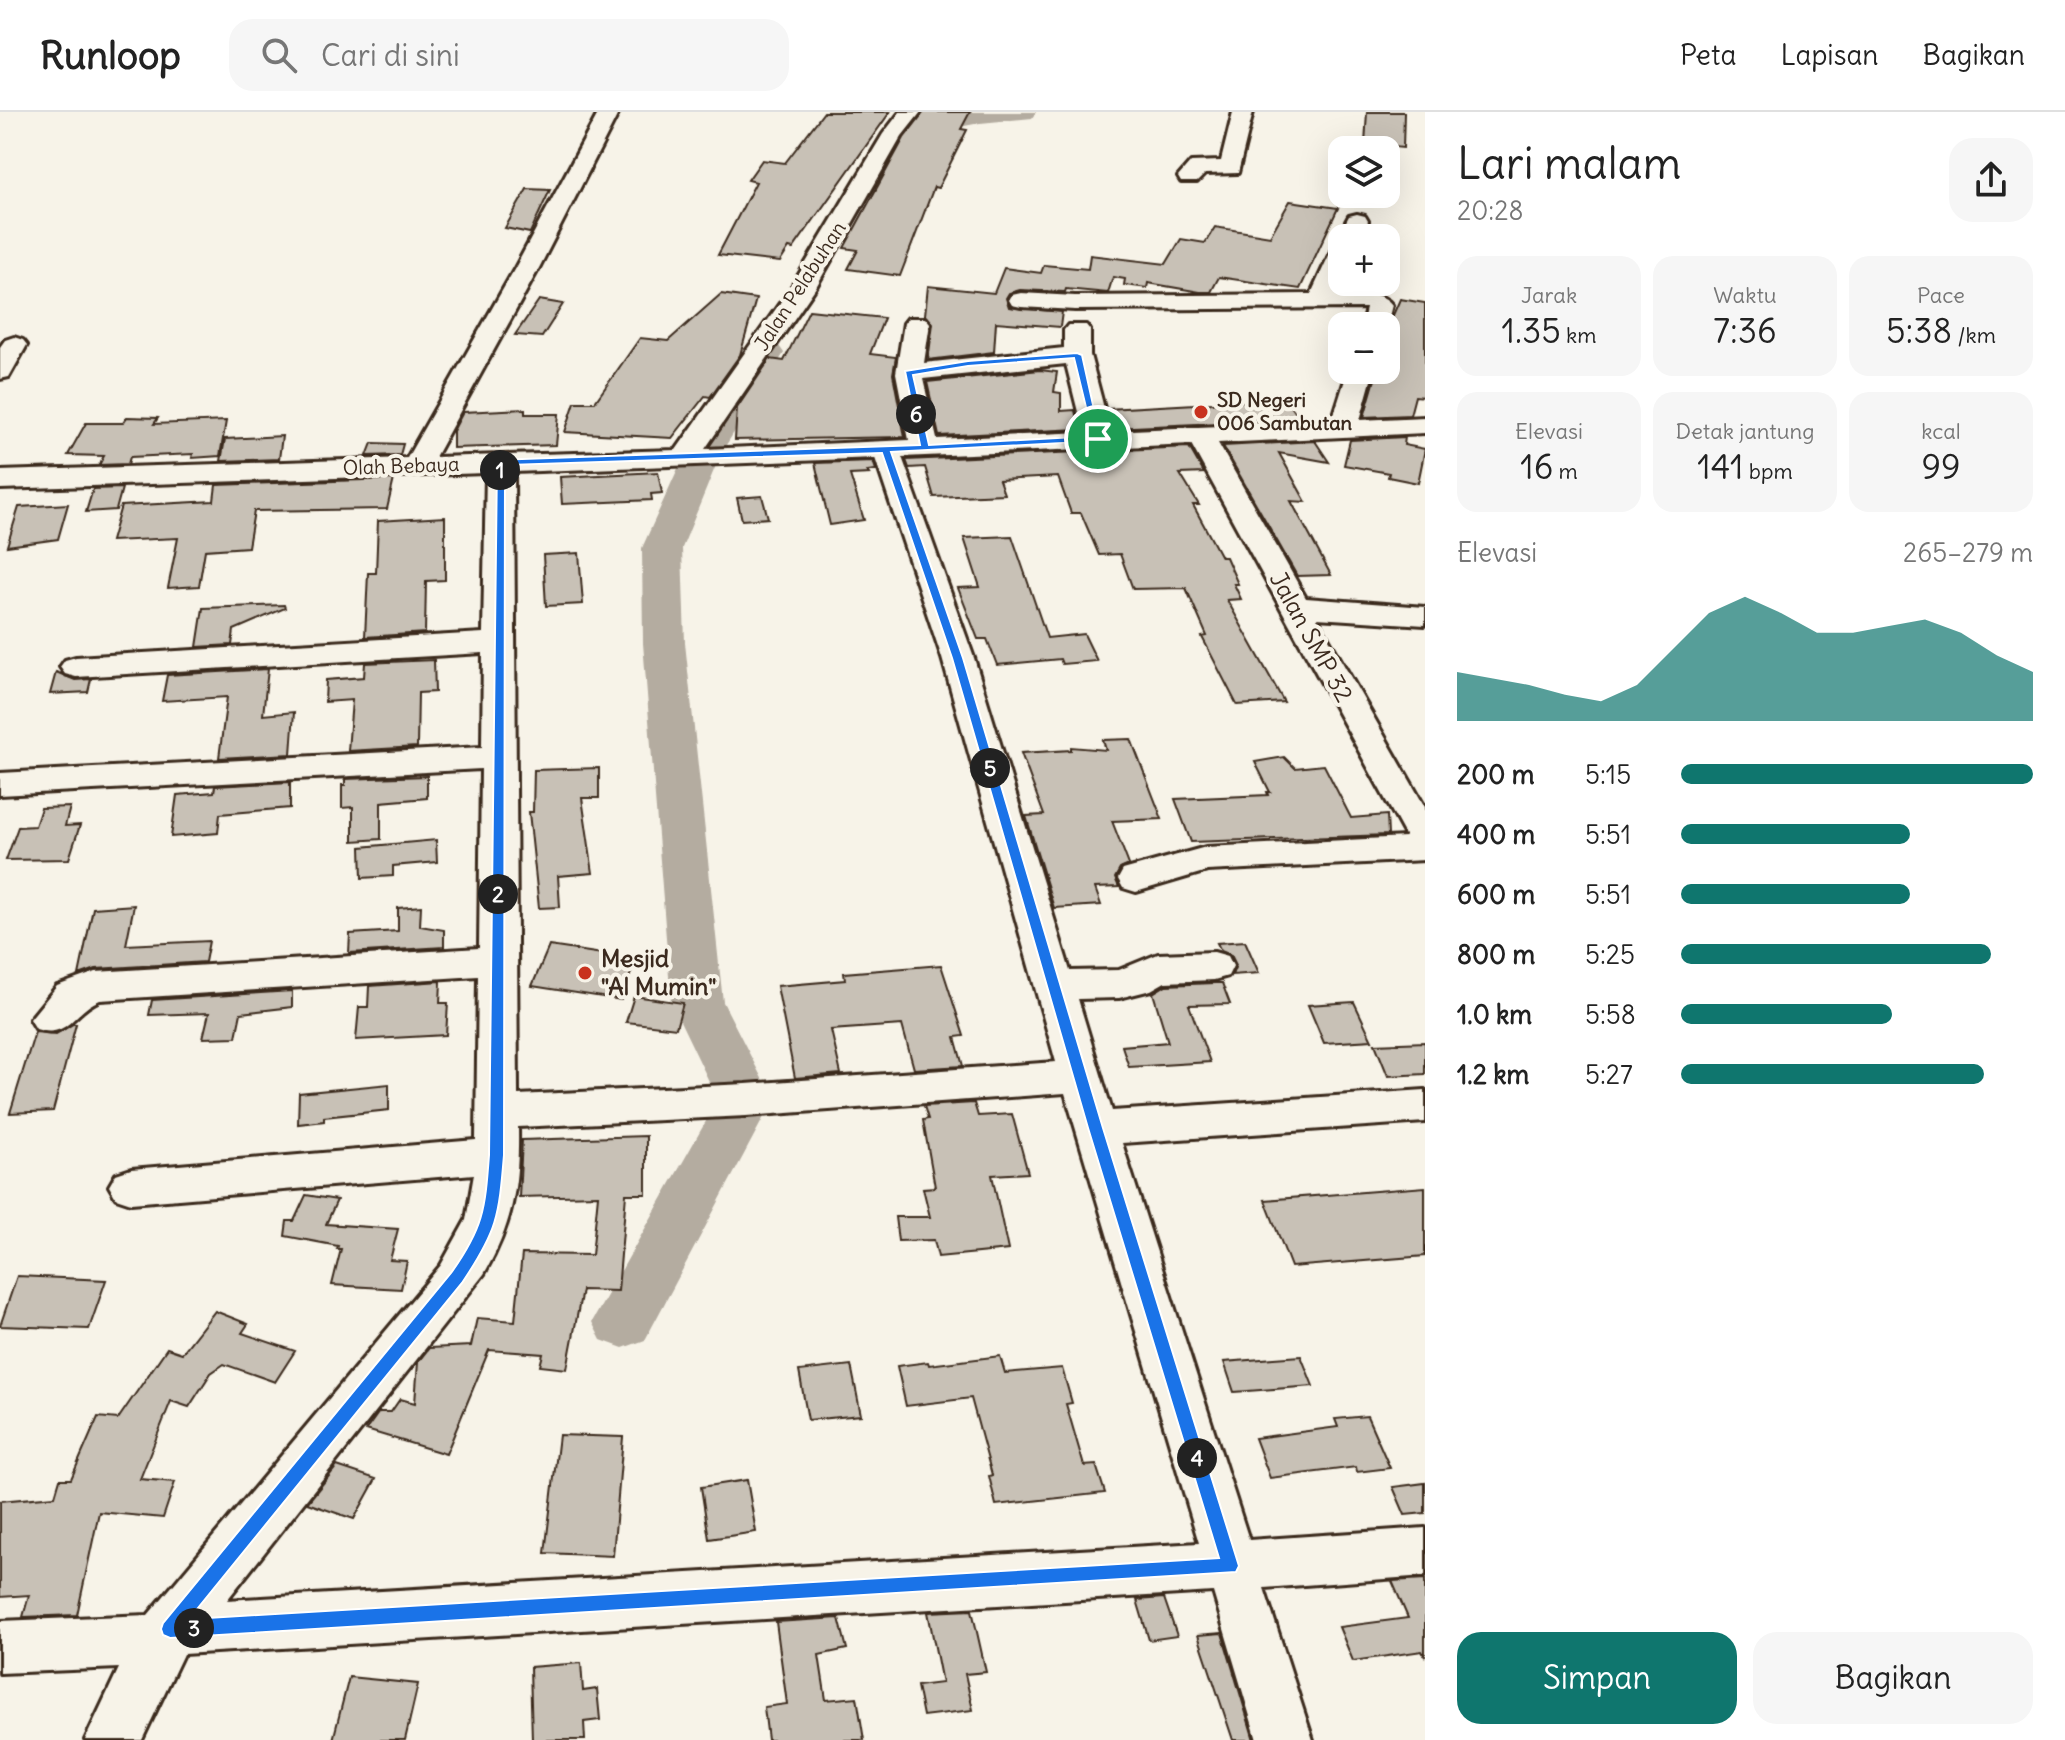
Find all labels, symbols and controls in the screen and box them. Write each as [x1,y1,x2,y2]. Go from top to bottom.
search box [229,19,789,91]
text: Runloop [40,32,181,79]
icon: search [257,33,301,77]
text: Cari di sini [321,36,460,74]
text: Peta [1680,37,1736,73]
text: Lapisan [1780,37,1879,73]
text: Bagikan [1923,37,2025,73]
map controls [1328,136,1400,384]
button: layers [1328,136,1400,208]
text: Lari malam [1457,136,1681,191]
button: share [1949,138,2033,222]
text: 20:28 [1457,194,1523,227]
street label: Jalan Pelabuhan [749,216,851,355]
button: + [1328,224,1400,296]
text: Jarak [1521,281,1577,309]
text: Waktu [1713,281,1777,309]
text: Pace [1917,281,1965,309]
text: 1.35 [1501,309,1561,352]
text: 7:36 [1713,309,1777,352]
text: 5:38 [1886,309,1952,352]
button: − [1328,312,1400,384]
text: km [1561,321,1597,349]
text: /km [1952,321,1996,349]
place label: SD Negeri 006 Sambutan [1217,387,1353,435]
pin: 6 [896,394,936,434]
text: 6 [910,400,922,428]
marker: SD Negeri 006 Sambutan [1192,403,1210,421]
pin [1064,405,1132,473]
icon: arrive [1076,417,1120,461]
text: Elevasi [1515,417,1583,445]
text: Detak jantung [1675,417,1815,445]
text: kcal [1921,417,1961,445]
text: 16 [1520,445,1553,488]
text: 141 [1697,445,1744,488]
text: 99 [1921,445,1961,488]
pin: 1 [480,450,520,490]
street label: Olah Bebaya [342,451,460,480]
text: 1 [496,456,504,484]
text: m [1553,457,1578,485]
text: bpm [1744,457,1793,485]
text: Elevasi [1457,536,1537,569]
text: 265–279 m [1903,536,2033,569]
street label: Jalan SMP 32 [1264,566,1360,707]
pin: 5 [970,748,1010,788]
text: 5 [984,754,996,782]
text: 200 m [1457,758,1534,791]
text: 5:15 [1585,758,1631,791]
text: 400 m [1457,818,1535,851]
text: 5:51 [1585,818,1631,851]
pin: 2 [478,874,518,914]
text: 600 m [1457,878,1535,911]
text: 5:51 [1585,878,1631,911]
text: 2 [492,880,504,908]
text: 800 m [1457,938,1535,971]
text: 5:25 [1585,938,1635,971]
place label: Mesjid "Al Mumin" [601,943,716,1001]
marker: Mesjid "Al Mumin" [576,964,594,982]
text: 1.0 km [1457,998,1532,1031]
text: 5:58 [1585,998,1636,1031]
text: 1.2 km [1457,1058,1529,1091]
text: 5:27 [1585,1058,1633,1091]
pin: 4 [1177,1438,1217,1478]
text: 4 [1191,1444,1203,1472]
pin: 3 [174,1608,214,1648]
text: 3 [188,1614,200,1642]
button: Simpan [1457,1632,1737,1724]
button: Bagikan [1753,1632,2033,1724]

